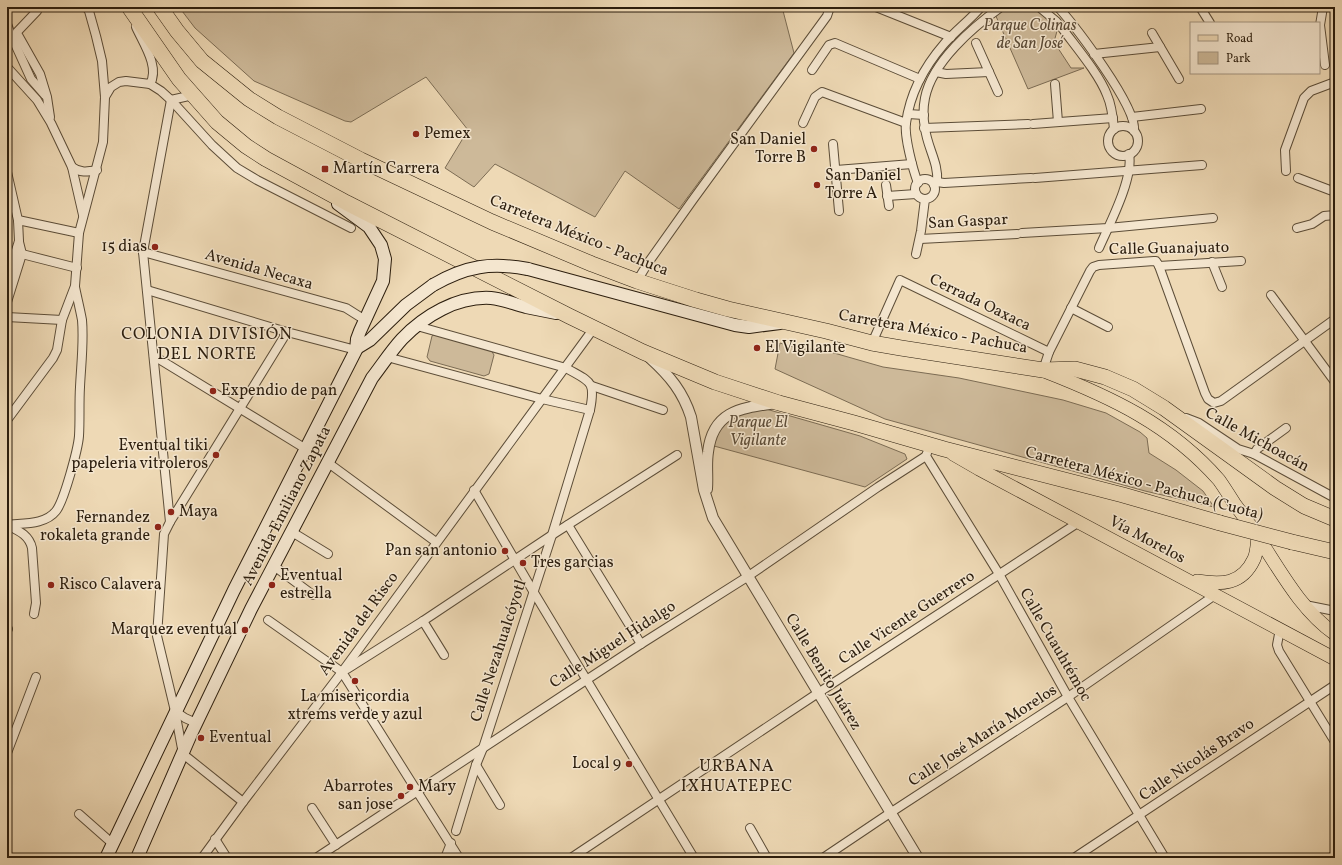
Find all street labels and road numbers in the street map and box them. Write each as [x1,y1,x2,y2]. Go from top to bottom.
street label: Carretera México - Pachuca [486,190,672,282]
street label: San Gaspar [928,209,1009,235]
street label: Calle Guanajuato [1109,237,1229,261]
street label: Avenida Necaxa [202,244,316,296]
street label: Cerrada Oaxaca [926,269,1035,337]
street label: Carretera México - Pachuca [837,305,1029,359]
street label: Calle Michoacán [1201,402,1313,478]
street label: Avenida Emiliano Zapata [237,422,337,590]
street label: Carretera México - Pachuca (Cuota) [1023,442,1266,526]
street label: Vía Morelos [1105,511,1189,569]
street label: Calle Vicente Guerrero [835,566,979,670]
street label: Avenida del Risco [314,568,404,680]
street label: Calle Nezahualcóyotl [466,577,532,725]
street label: Calle Cuauhtémoc [1014,584,1096,706]
street label: Calle Miguel Hidalgo [546,596,680,694]
street label: Calle Benito Juárez [779,610,867,734]
street label: Calle José María Morelos [904,680,1062,792]
street label: Calle Nicolás Bravo [1135,713,1259,807]

